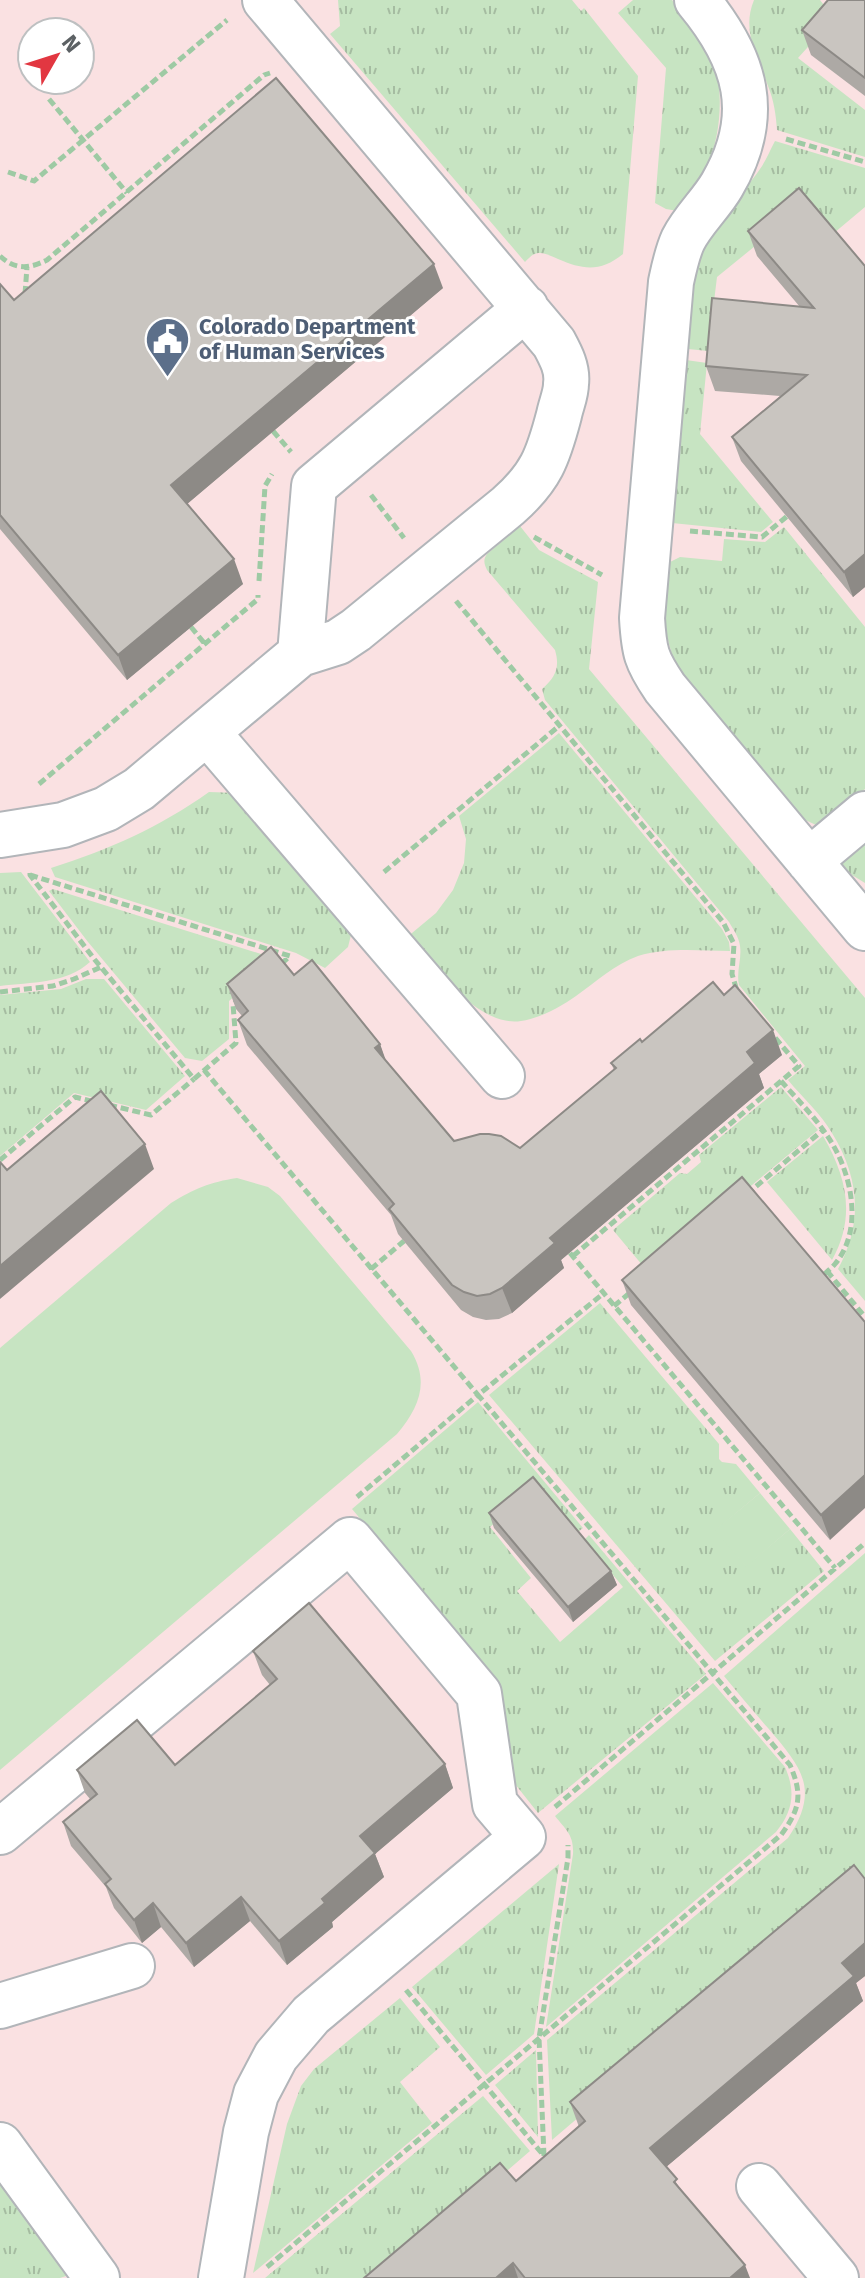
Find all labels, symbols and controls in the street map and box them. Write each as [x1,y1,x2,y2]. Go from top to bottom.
north arrow [16,16,96,96]
text: N [56,30,86,58]
place label: Colorado Department of Human Services [199,313,416,365]
public building icon: Colorado Department of Human Services [144,315,192,378]

